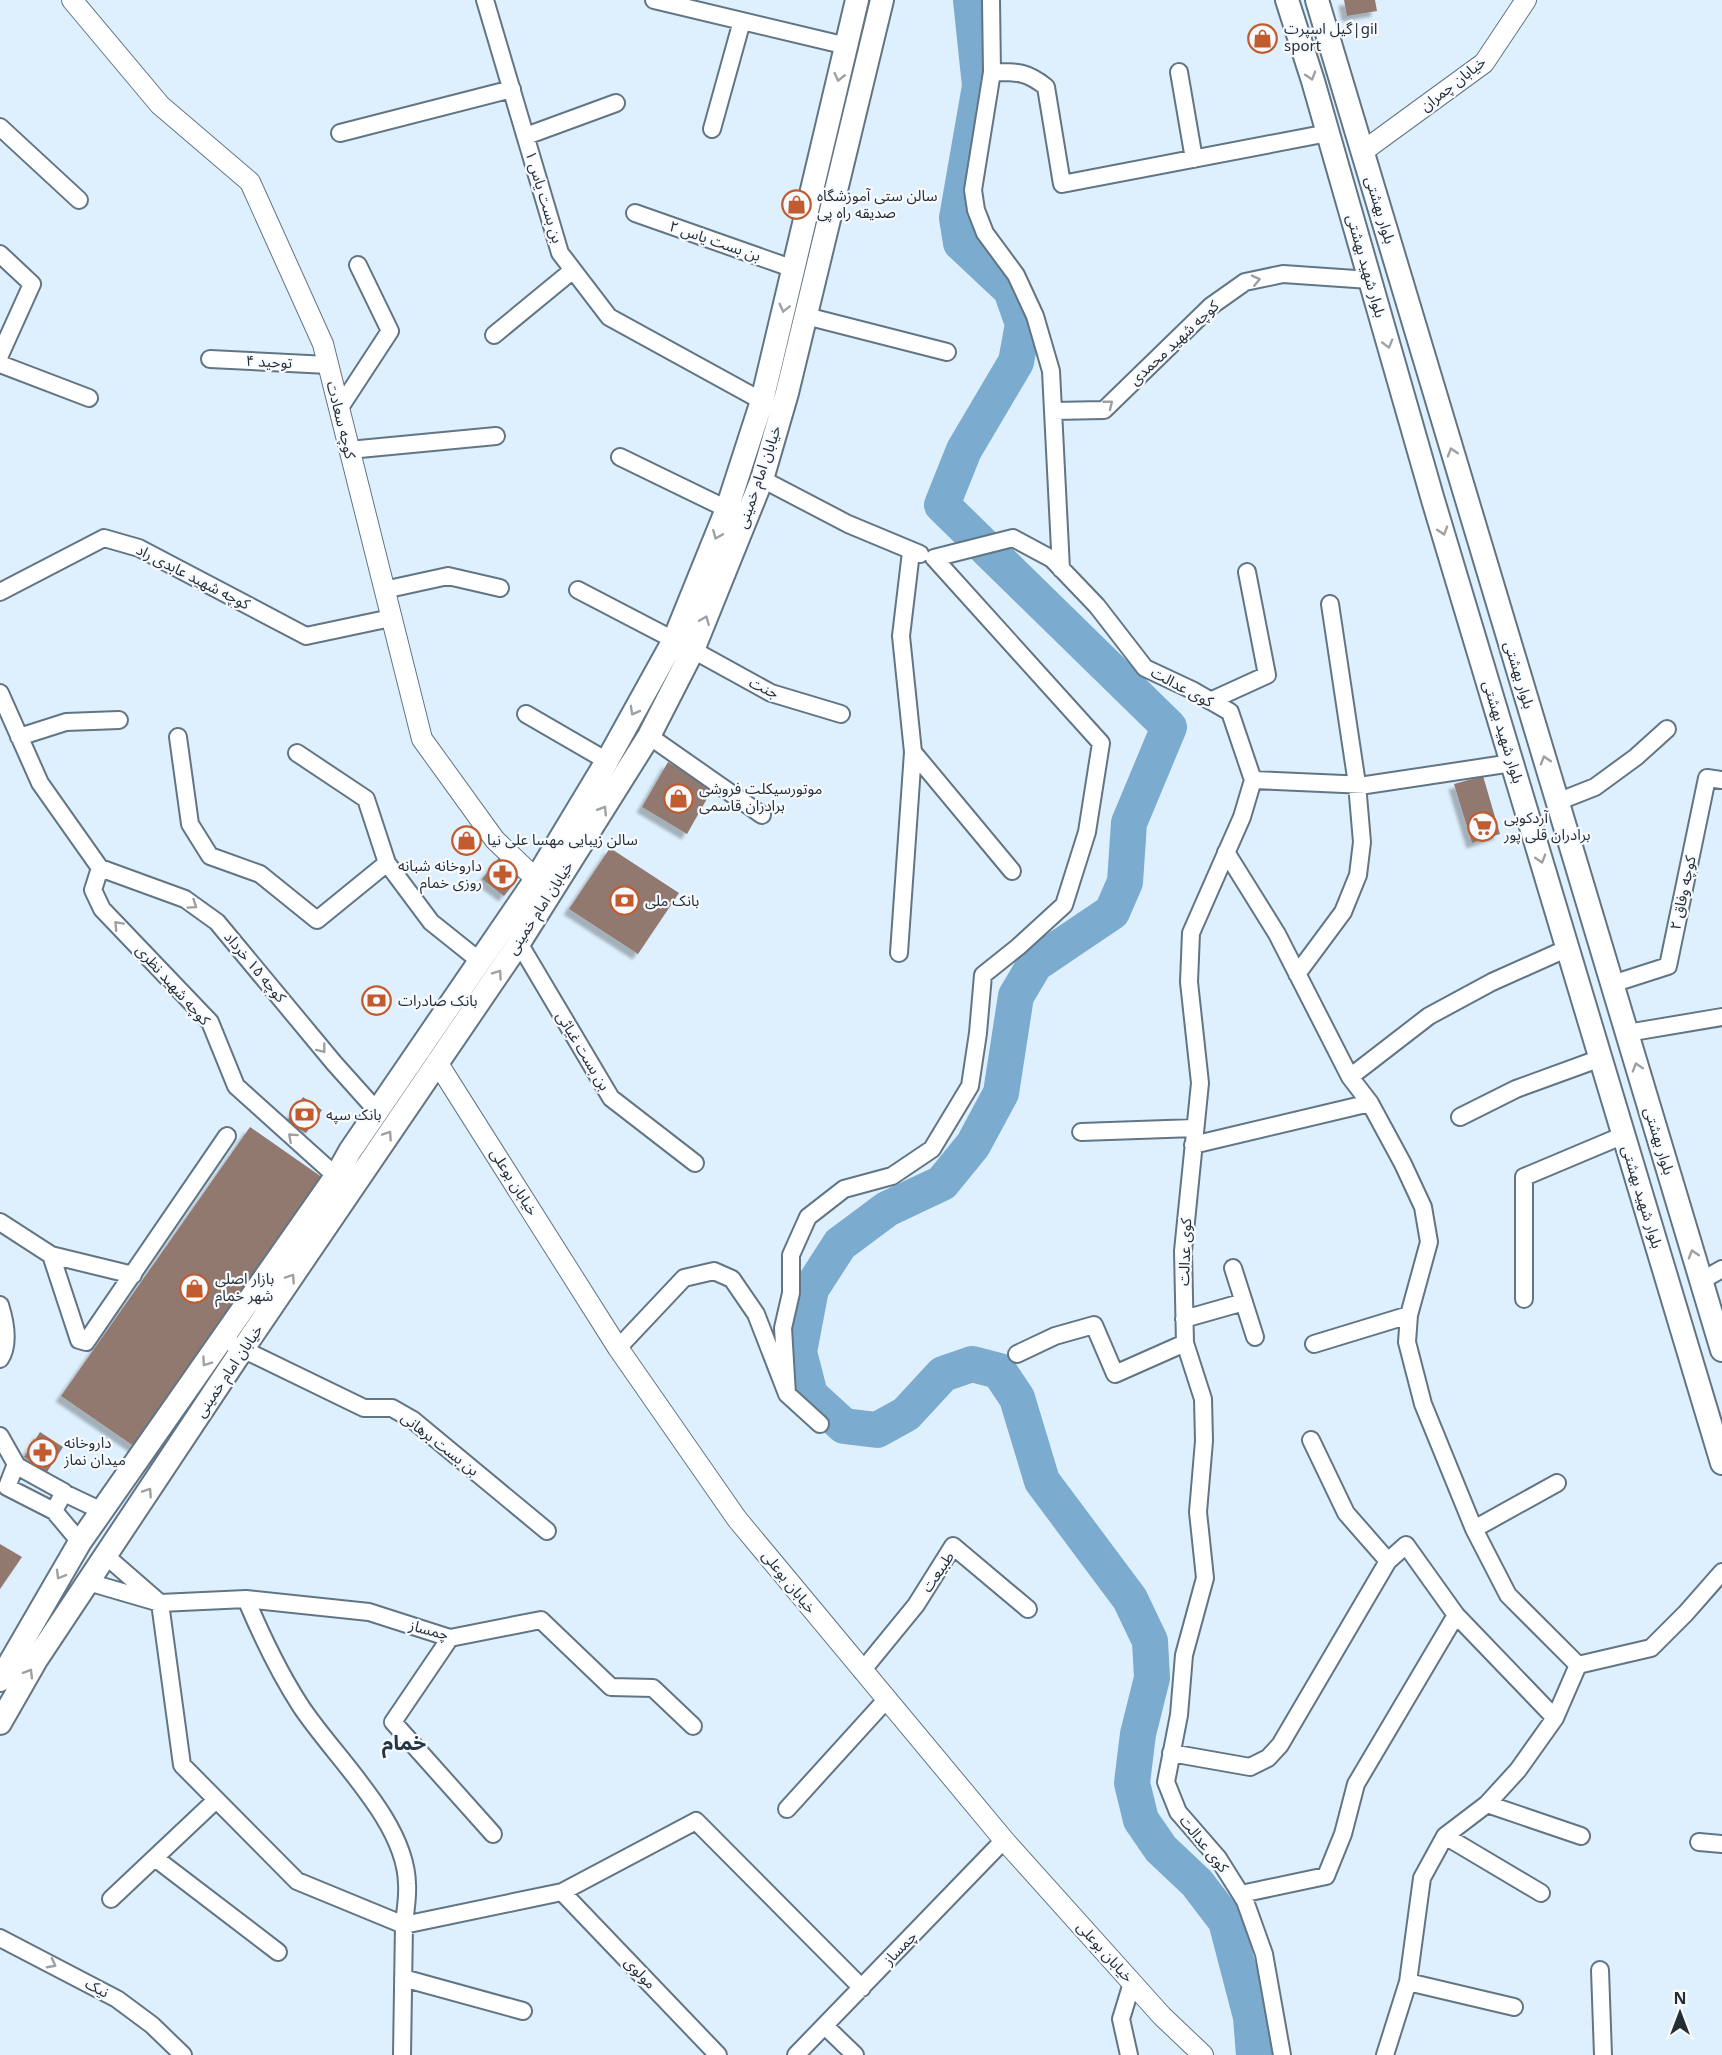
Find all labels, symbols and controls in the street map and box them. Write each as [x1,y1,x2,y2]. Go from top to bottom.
place label: گیل اسپرت|gil sport [1284,18,1378,55]
shop icon: گیل اسپرت|gil sport [1247,22,1279,54]
street label: خیابان چمران [1415,51,1490,116]
one-way arrow [1304,70,1316,81]
one-way arrow [834,72,847,82]
street label: بن بست یاس ۱ [521,148,568,245]
street label: بلوار بهشتی [1361,173,1401,246]
place label: سالن ستی آموزشگاه صدیقه راه پی [817,185,938,223]
shop icon: سالن ستی آموزشگاه صدیقه راه پی [780,189,812,221]
street label: بلوار شهید بهشتی [1343,212,1391,320]
street label: بن بست یاس ۲ [667,215,764,265]
one-way arrow [1251,274,1261,287]
street label: کوچه شهید محمدی [1124,295,1224,390]
one-way arrow [779,303,792,313]
one-way arrow [1381,339,1394,349]
street label: توحید ۴ [245,350,293,372]
street label: کوچه سعادت [322,379,361,462]
one-way arrow [1102,400,1113,411]
street label: خیابان امام خمینی [731,422,787,531]
one-way arrow [1447,447,1459,458]
one-way arrow [1436,525,1448,536]
one-way arrow [712,529,724,540]
street label: کوچه شهید عابدی راد [133,539,254,615]
one-way arrow [698,615,710,626]
street label: بلوار بهشتی [1500,638,1540,711]
street label: کوی عدالت [1148,661,1218,711]
street label: جنت [746,672,783,703]
street label: بلوار شهید بهشتی [1479,678,1529,786]
one-way arrow [630,705,641,715]
one-way arrow [1540,755,1552,766]
place label: موتورسیکلت فروشی برادران قاسمی [699,778,823,815]
shop icon: موتورسیکلت فروشی برادران قاسمی [662,782,694,814]
one-way arrow [596,805,607,816]
place label: آردکوبی برادران قلی پور [1503,807,1590,845]
supermarket icon: آردکوبی برادران قلی پور [1467,811,1499,843]
shop icon: سالن زیبایی مهسا علی نیا [450,824,482,856]
place label: سالن زیبایی مهسا علی نیا [487,829,638,849]
one-way arrow [1534,853,1546,864]
street label: کوچه وفاق ۲ [1664,853,1701,932]
place label: داروخانه شبانه روزی خمام [398,855,482,894]
street label: خیابان امام خمینی [501,857,579,959]
pharmacy icon: داروخانه شبانه روزی خمام [487,859,519,891]
bank icon: بانک ملی [608,885,640,917]
place label: بانک ملی [645,890,699,910]
one-way arrow [186,898,197,909]
one-way arrow [114,921,125,932]
street label: کوچه ۱۵ خرداد [219,927,292,1007]
street label: کوچه شهید نظری [131,940,216,1030]
one-way arrow [491,969,502,980]
bank icon: بانک صادرات [361,985,393,1017]
place label: بانک صادرات [398,990,478,1010]
street label: بن بست غیاثی [552,1007,615,1094]
one-way arrow [315,1043,326,1054]
one-way arrow [1632,1062,1644,1073]
bank icon: بانک سپه [289,1099,321,1131]
place label: بانک سپه [326,1104,382,1125]
street label: بلوار بهشتی [1640,1104,1680,1177]
one-way arrow [380,1130,391,1141]
one-way arrow [289,1133,299,1144]
street label: بلوار شهید بهشتی [1618,1143,1668,1251]
street label: خیابان بوعلی [486,1144,543,1219]
street label: کوی عدالت [1173,1217,1195,1286]
one-way arrow [1688,1249,1700,1260]
place label: بازار اصلی شهر خمام [215,1268,274,1307]
shop icon: بازار اصلی شهر خمام [178,1272,210,1304]
one-way arrow [284,1273,295,1284]
street label: خیابان امام خمینی [190,1320,268,1422]
one-way arrow [202,1355,213,1366]
street label: بن بست برهانی [398,1407,484,1480]
place label: داروخانه میدان نماز [63,1432,126,1469]
pharmacy icon: داروخانه میدان نماز [27,1436,59,1468]
one-way arrow [141,1488,152,1499]
street label: خیابان بوعلی [758,1546,821,1617]
street label: طبيعت [916,1547,958,1596]
one-way arrow [56,1569,68,1579]
street label: چمساز [406,1614,451,1645]
one-way arrow [21,1669,33,1679]
district label: خمام [382,1728,426,1759]
street label: کوی عدالت [1176,1811,1234,1877]
street label: خیابان بوعلی [1073,1917,1139,1986]
street label: چمساز [877,1926,921,1970]
street label: مولوی [621,1952,661,1993]
one-way arrow [46,1957,57,1968]
street label: نیک [82,1973,113,2002]
north arrow [1650,1983,1710,2043]
text: N [1673,1987,1687,2009]

